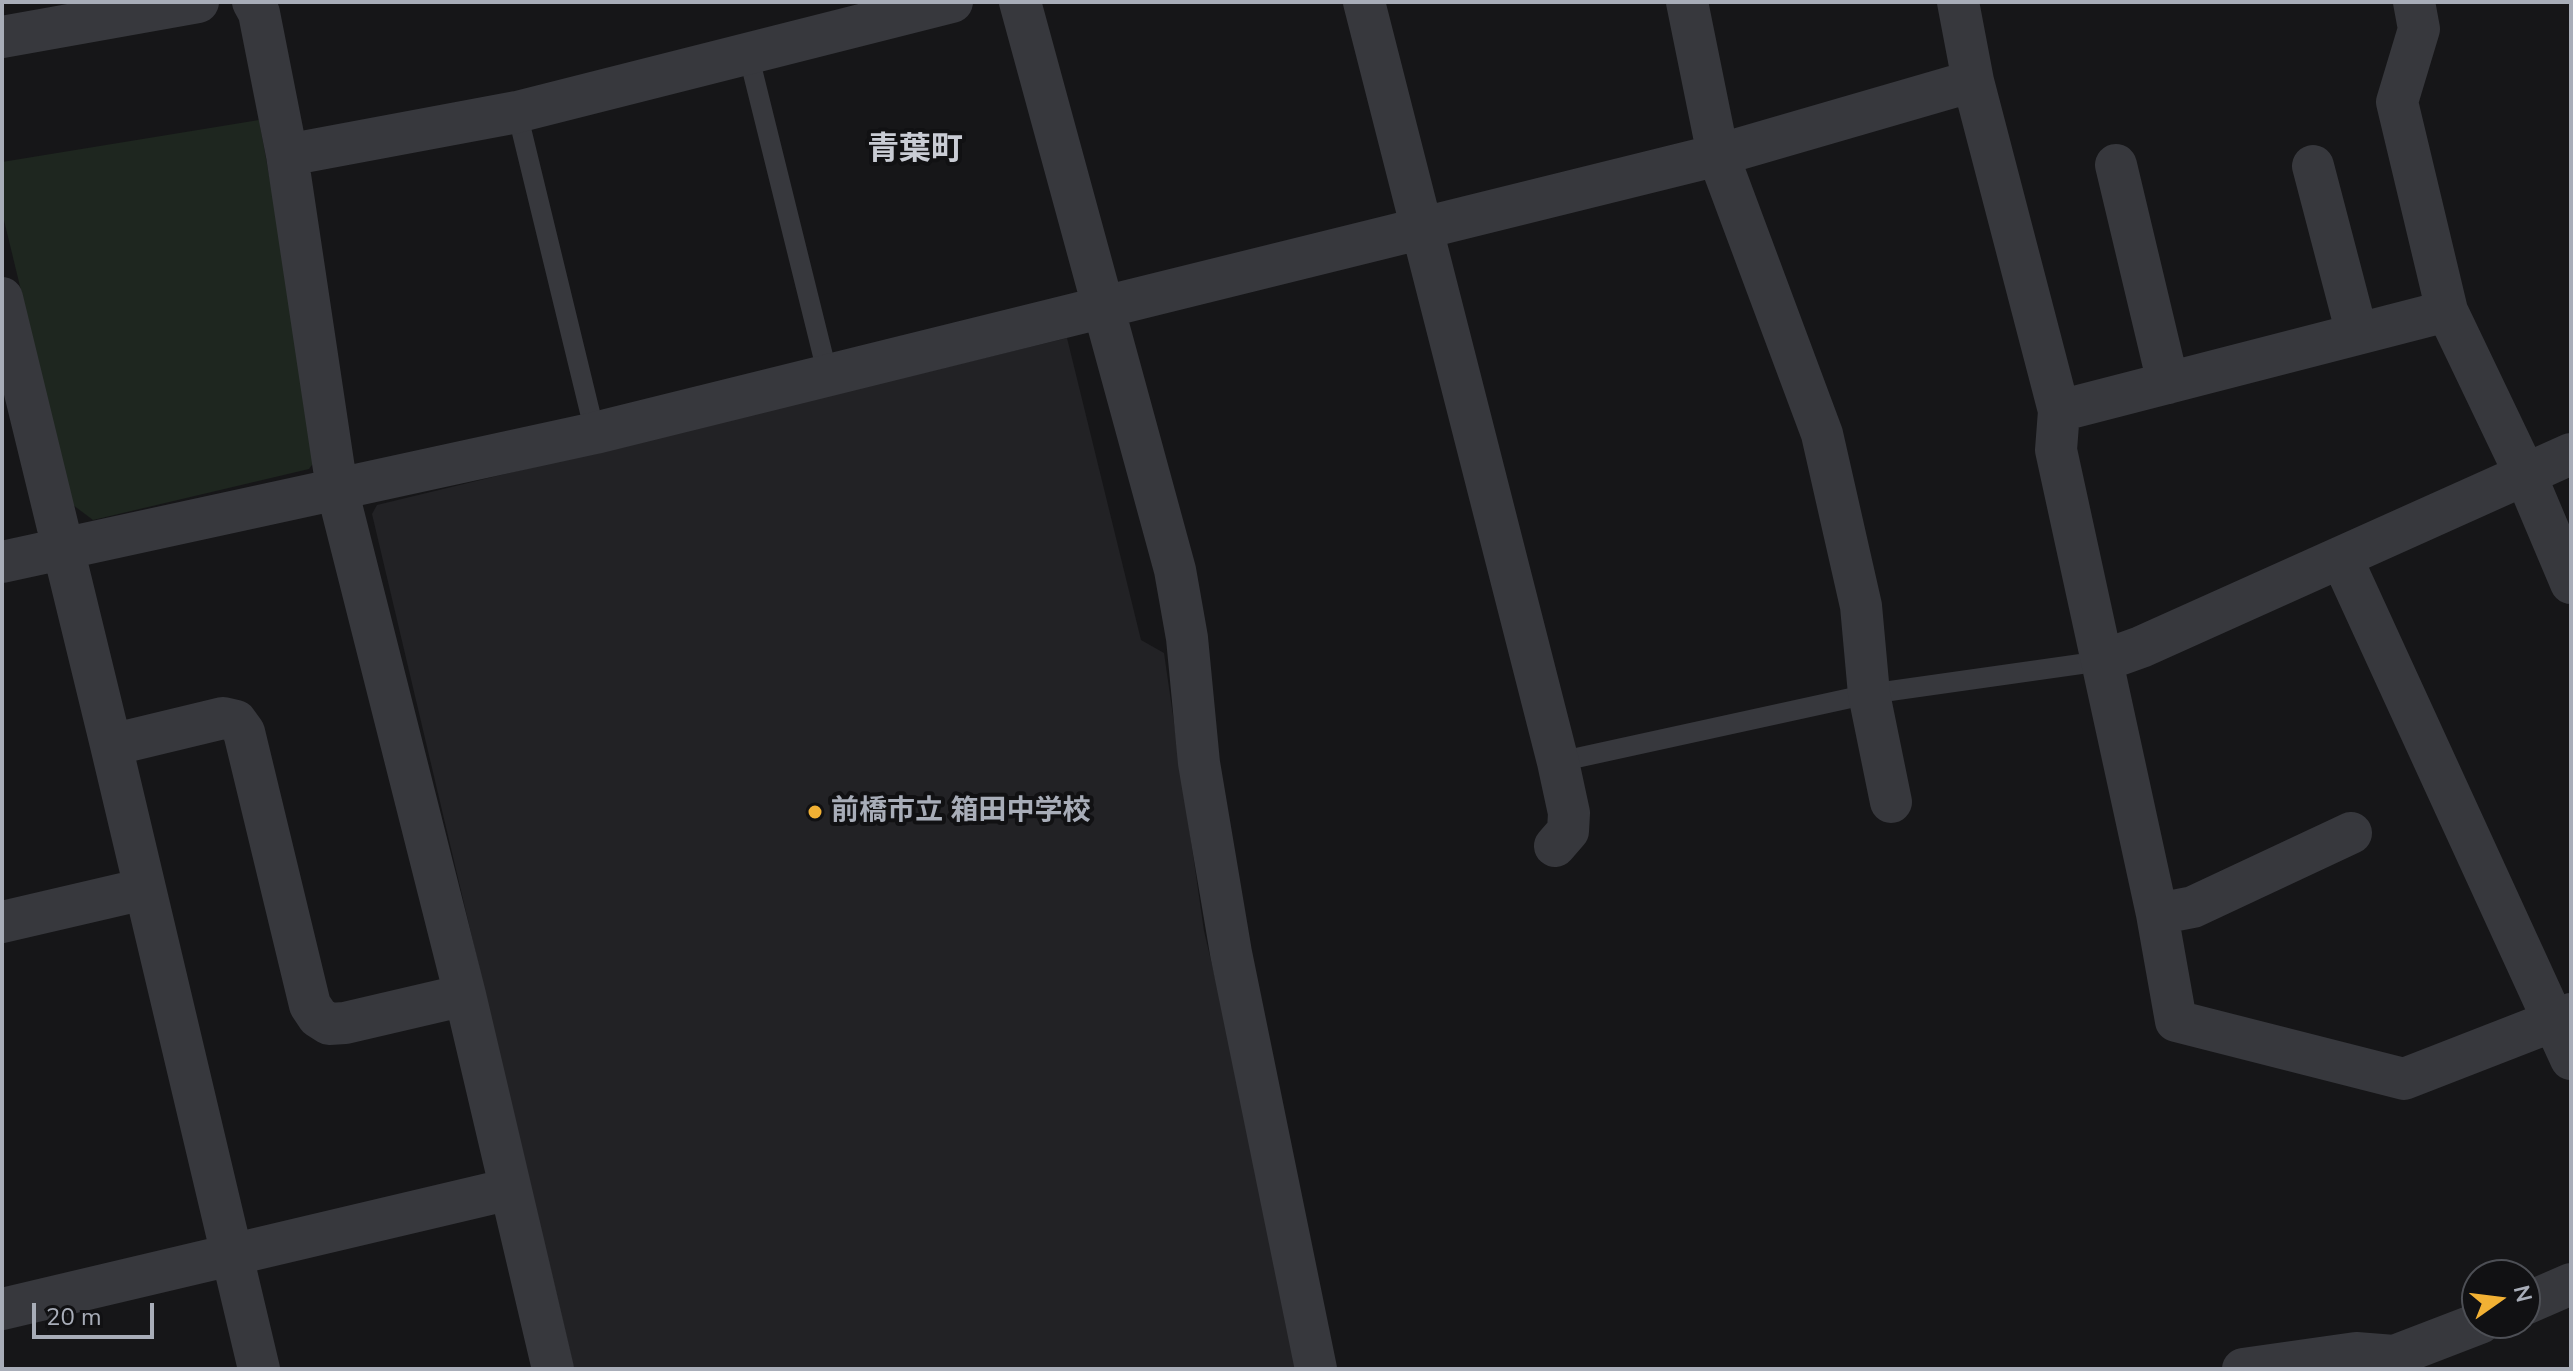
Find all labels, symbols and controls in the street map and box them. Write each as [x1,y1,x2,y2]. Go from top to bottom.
district label: 青葉町 [867,132,963,170]
place label: 前橋市立 箱田中学校 [831,795,1091,829]
marker: 前橋市立 箱田中学校 [806,803,824,821]
north arrow [2461,1259,2541,1339]
text: N [2506,1282,2539,1305]
scale bar [36,1287,158,1337]
text: 20 m [46,1301,102,1333]

